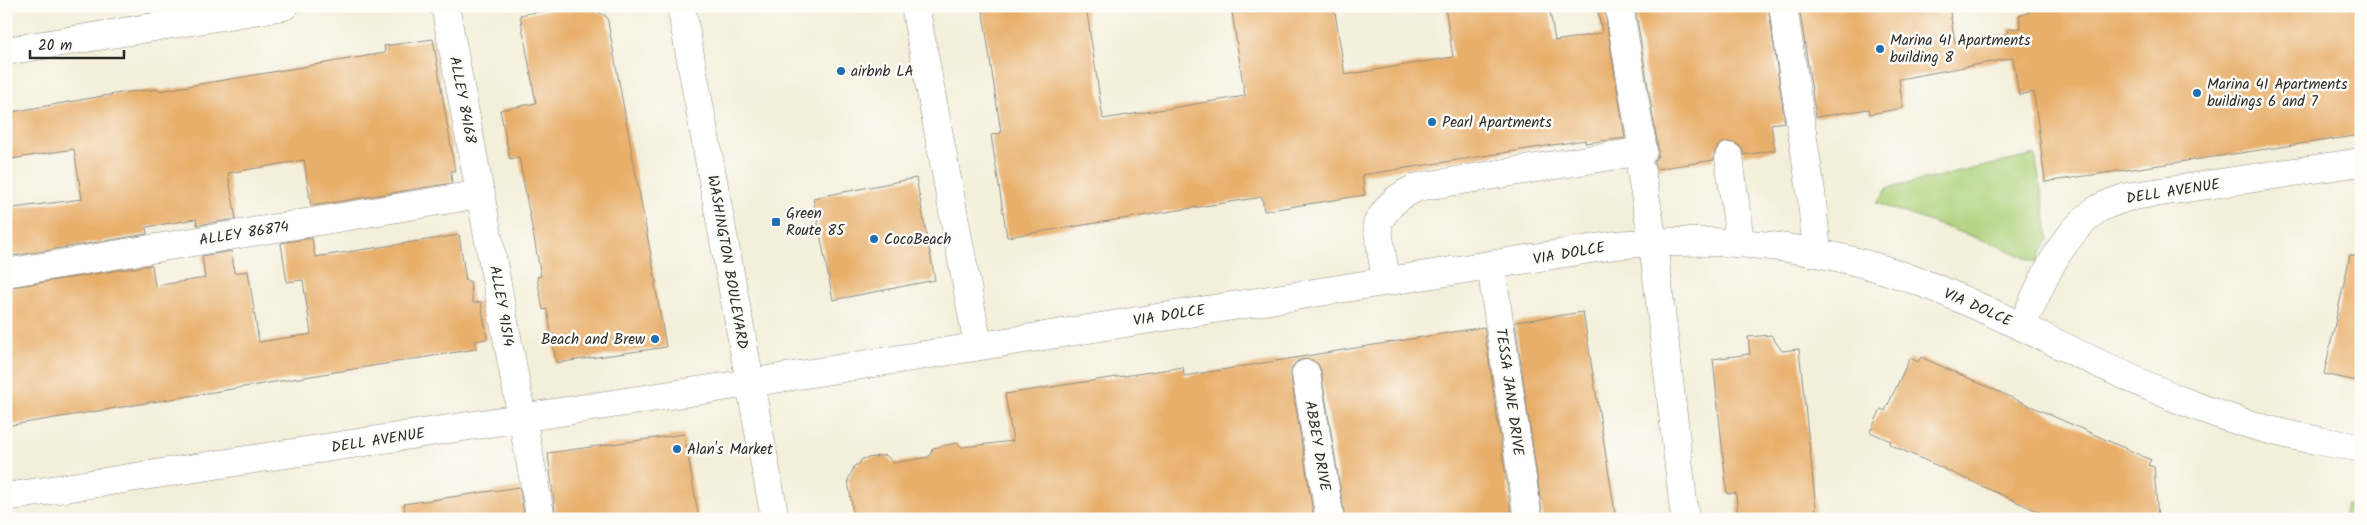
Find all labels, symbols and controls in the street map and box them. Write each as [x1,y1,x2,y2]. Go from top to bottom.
scale bar [30,28,124,60]
place label: Marina 41 Apartments building 8 [1890,29,2031,70]
text: 20 m [38,34,72,58]
marker: Marina 41 Apartments building 8 [1874,43,1886,55]
street label: ALLEY 84168 [442,55,482,147]
place label: airbnb LA [851,60,914,84]
marker: airbnb LA [835,65,847,77]
place label: Marina 41 Apartments buildings 6 and 7 [2207,73,2348,114]
marker: Marina 41 Apartments buildings 6 and 7 [2191,87,2203,99]
place label: Pearl Apartments [1442,111,1552,135]
marker: Pearl Apartments [1426,116,1438,128]
street label: WASHINGTON BOULEVARD [700,173,754,351]
street label: DELL AVENUE [2125,173,2223,211]
place label: Green Route 85 [786,202,845,243]
street label: ALLEY 86874 [198,215,291,253]
marker: Green Route 85 [770,216,782,228]
place label: CocoBeach [884,228,951,252]
marker: CocoBeach [868,233,880,245]
street label: VIA DOLCE [1531,236,1608,272]
street label: ALLEY 91514 [482,264,520,349]
street label: VIA DOLCE [1940,282,2017,334]
street label: VIA DOLCE [1131,298,1208,334]
street label: TESSA JANE DRIVE [1488,327,1530,459]
place label: Beach and Brew [541,328,646,352]
marker: Beach and Brew [649,333,661,345]
street label: ABBEY DRIVE [1297,399,1337,495]
street label: DELL AVENUE [330,422,428,460]
place label: Alan's Market [687,438,773,462]
marker: Alan's Market [671,443,683,455]

